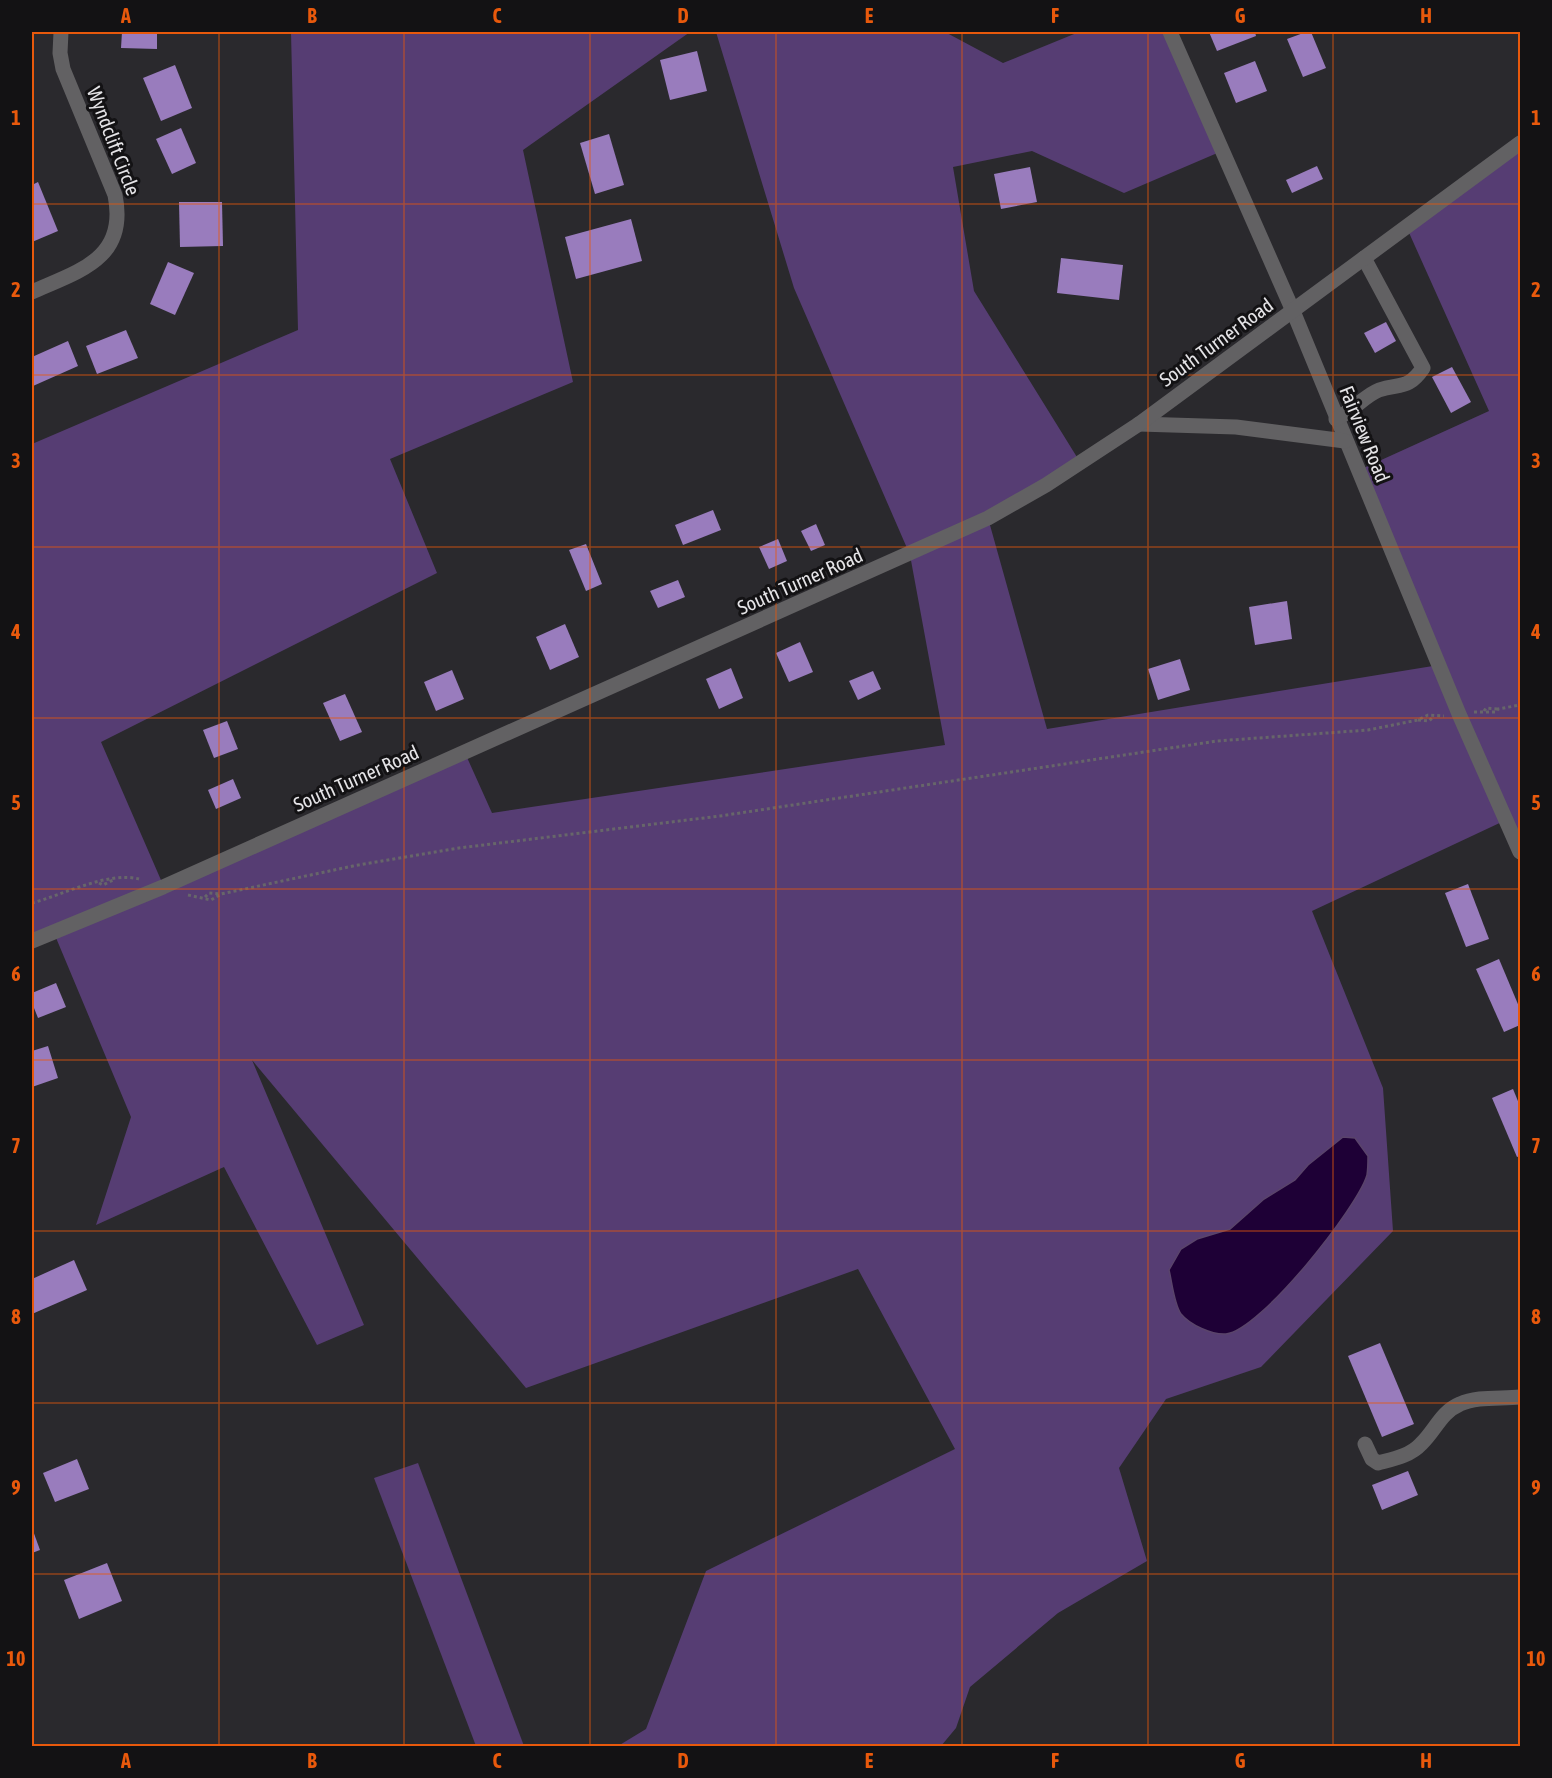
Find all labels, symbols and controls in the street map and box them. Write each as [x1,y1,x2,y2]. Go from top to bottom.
text: A [120,4,131,27]
text: B [307,4,317,27]
text: C [493,4,502,27]
text: D [677,4,689,27]
text: E [865,4,874,27]
text: F [1051,4,1059,27]
text: G [1235,4,1246,27]
text: H [1420,4,1432,27]
street label: Wyndclift Circle [83,84,145,198]
text: 1 [11,106,21,129]
text: 1 [1531,106,1541,129]
text: 2 [11,278,21,301]
text: 2 [1531,278,1541,301]
street label: South Turner Road [1155,293,1277,391]
street label: Fairview Road [1335,382,1395,486]
text: 3 [11,449,21,472]
text: 3 [1531,449,1541,472]
street label: South Turner Road [734,543,866,619]
text: 4 [10,620,21,643]
text: 4 [1530,620,1541,643]
street label: South Turner Road [290,740,422,816]
text: 5 [11,791,21,814]
text: 5 [1531,791,1541,814]
text: 6 [11,962,21,985]
text: 6 [1531,962,1541,985]
text: 7 [11,1134,21,1157]
text: 7 [1531,1134,1541,1157]
text: 8 [11,1305,21,1328]
text: 8 [1531,1305,1541,1328]
text: 9 [11,1476,21,1499]
text: 9 [1531,1476,1541,1499]
text: 10 [7,1647,25,1670]
text: 10 [1527,1647,1545,1670]
text: A [120,1749,131,1772]
text: B [307,1749,317,1772]
text: C [493,1749,502,1772]
text: D [677,1749,689,1772]
text: E [865,1749,874,1772]
text: F [1051,1749,1059,1772]
text: G [1235,1749,1246,1772]
text: H [1420,1749,1432,1772]

